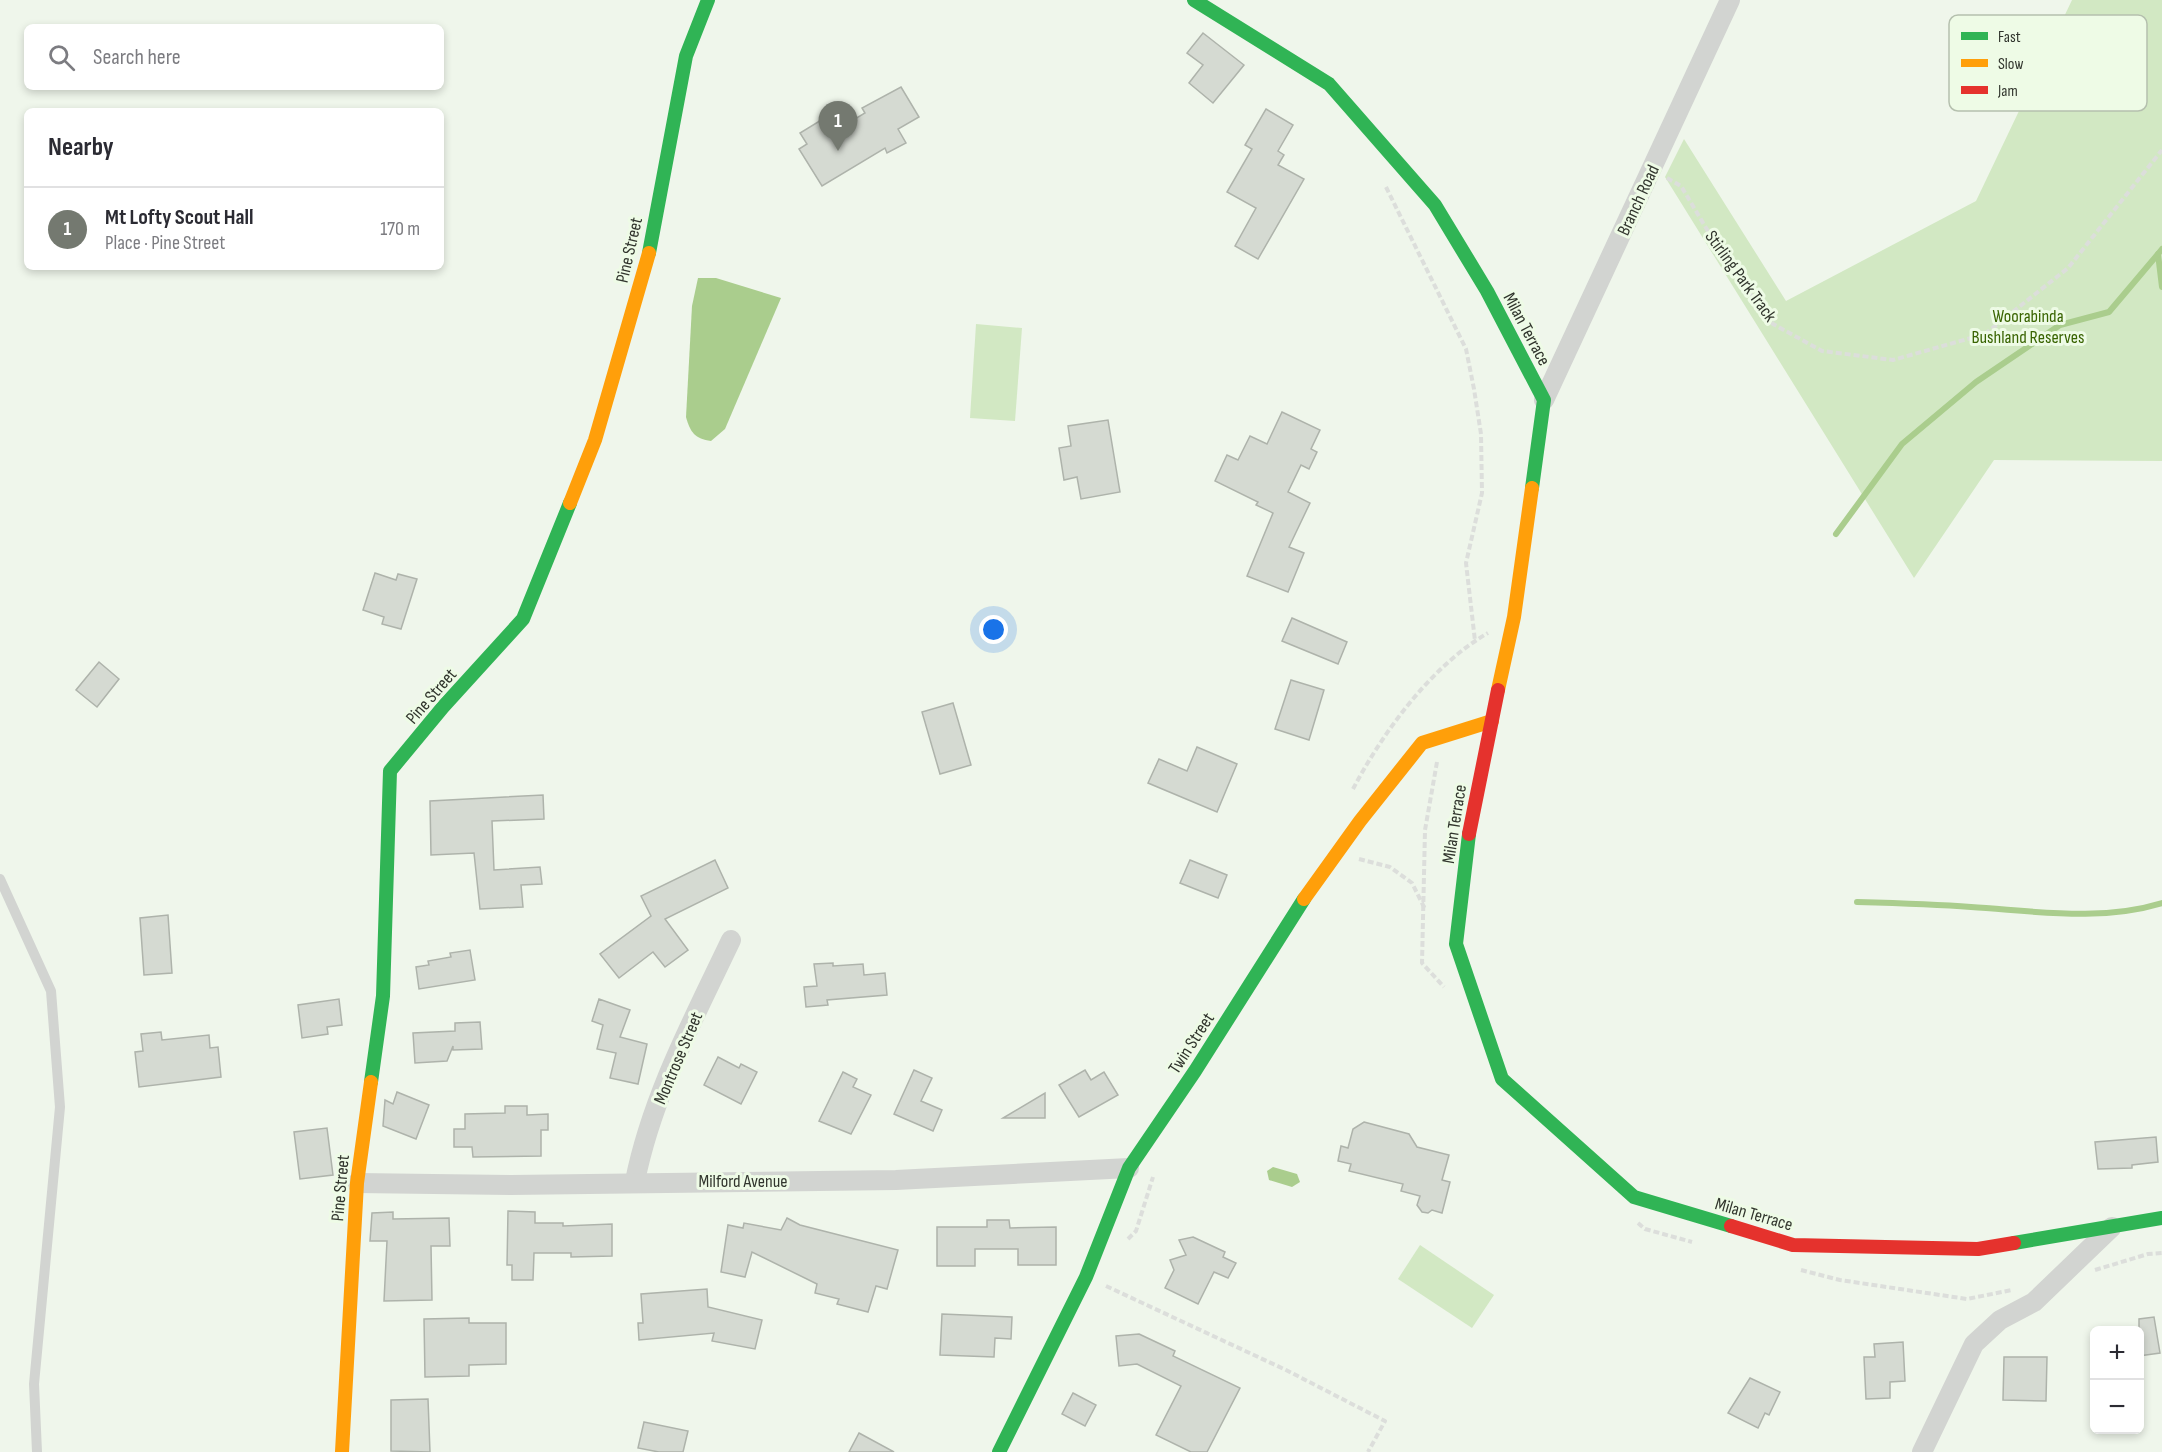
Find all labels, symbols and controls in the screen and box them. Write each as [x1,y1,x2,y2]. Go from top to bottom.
legend [1949,15,2147,111]
search box [24,24,444,90]
text: Fast [1998,28,2021,47]
icon: search [45,41,78,74]
text: Search here [93,44,180,71]
text: Slow [1998,55,2023,74]
text: Jam [1997,82,2018,101]
pin: 1 [818,102,858,151]
text: Nearby [48,132,114,163]
street label: Branch Road [1613,162,1664,239]
text: Mt Lofty Scout Hall [105,204,253,231]
street label: Pine Street [612,215,647,285]
text: 1 [64,217,71,241]
text: 170 m [380,217,420,241]
street label: Stirling Park Track [1700,227,1781,326]
text: Place · Pine Street [105,231,225,255]
street label: Milan Terrace [1499,289,1555,369]
park label: Woorabinda Bushland Reserves [1972,306,2084,348]
your location [979,615,1008,644]
street label: Pine Street [402,664,462,728]
street label: Milan Terrace [1438,783,1471,865]
street label: Montrose Street [650,1008,708,1108]
street label: Twin Street [1164,1008,1219,1078]
street label: Pine Street [327,1153,354,1222]
street label: Milford Avenue [699,1171,787,1192]
street label: Milan Terrace [1713,1193,1795,1236]
map controls [2090,1326,2144,1434]
button: + [2090,1326,2144,1380]
button: − [2090,1380,2144,1434]

